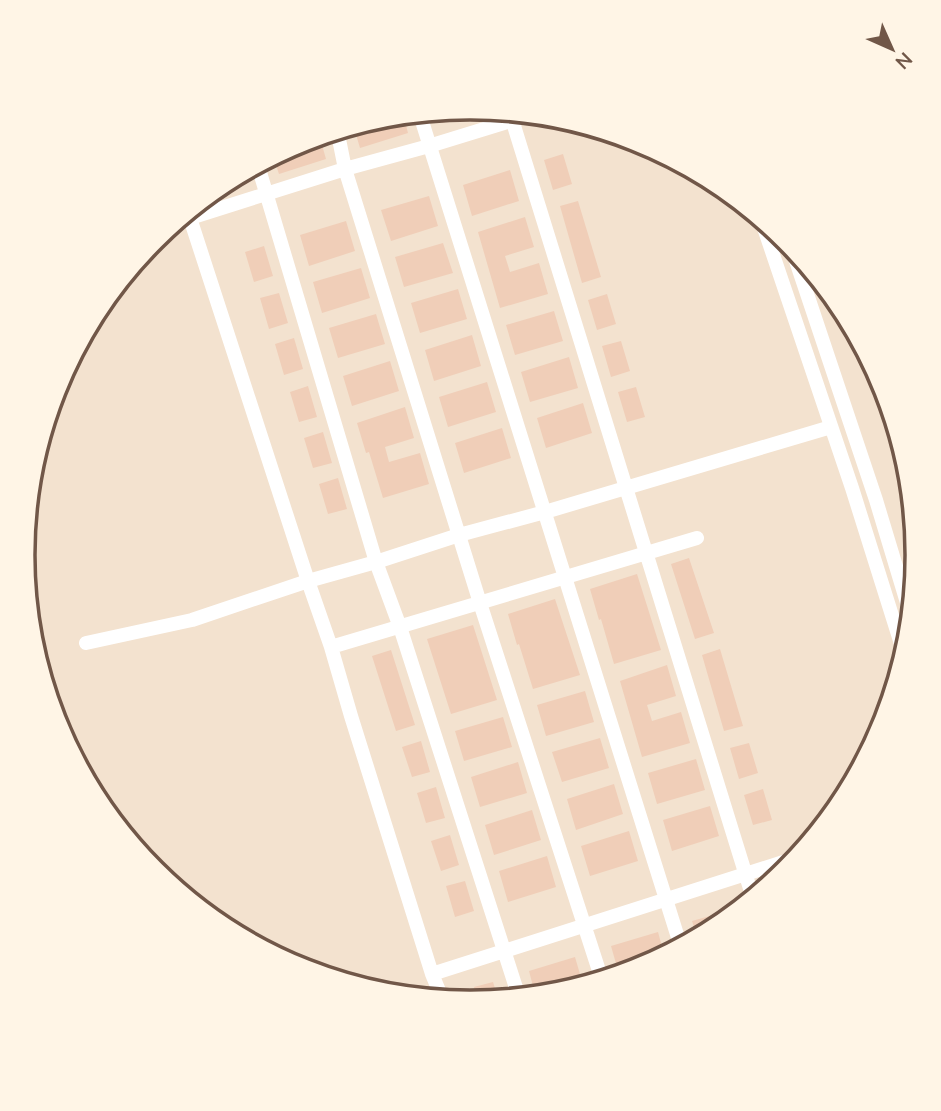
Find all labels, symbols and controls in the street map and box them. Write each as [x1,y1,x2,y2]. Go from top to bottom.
north arrow [857,14,927,84]
text: N [890,47,918,75]

